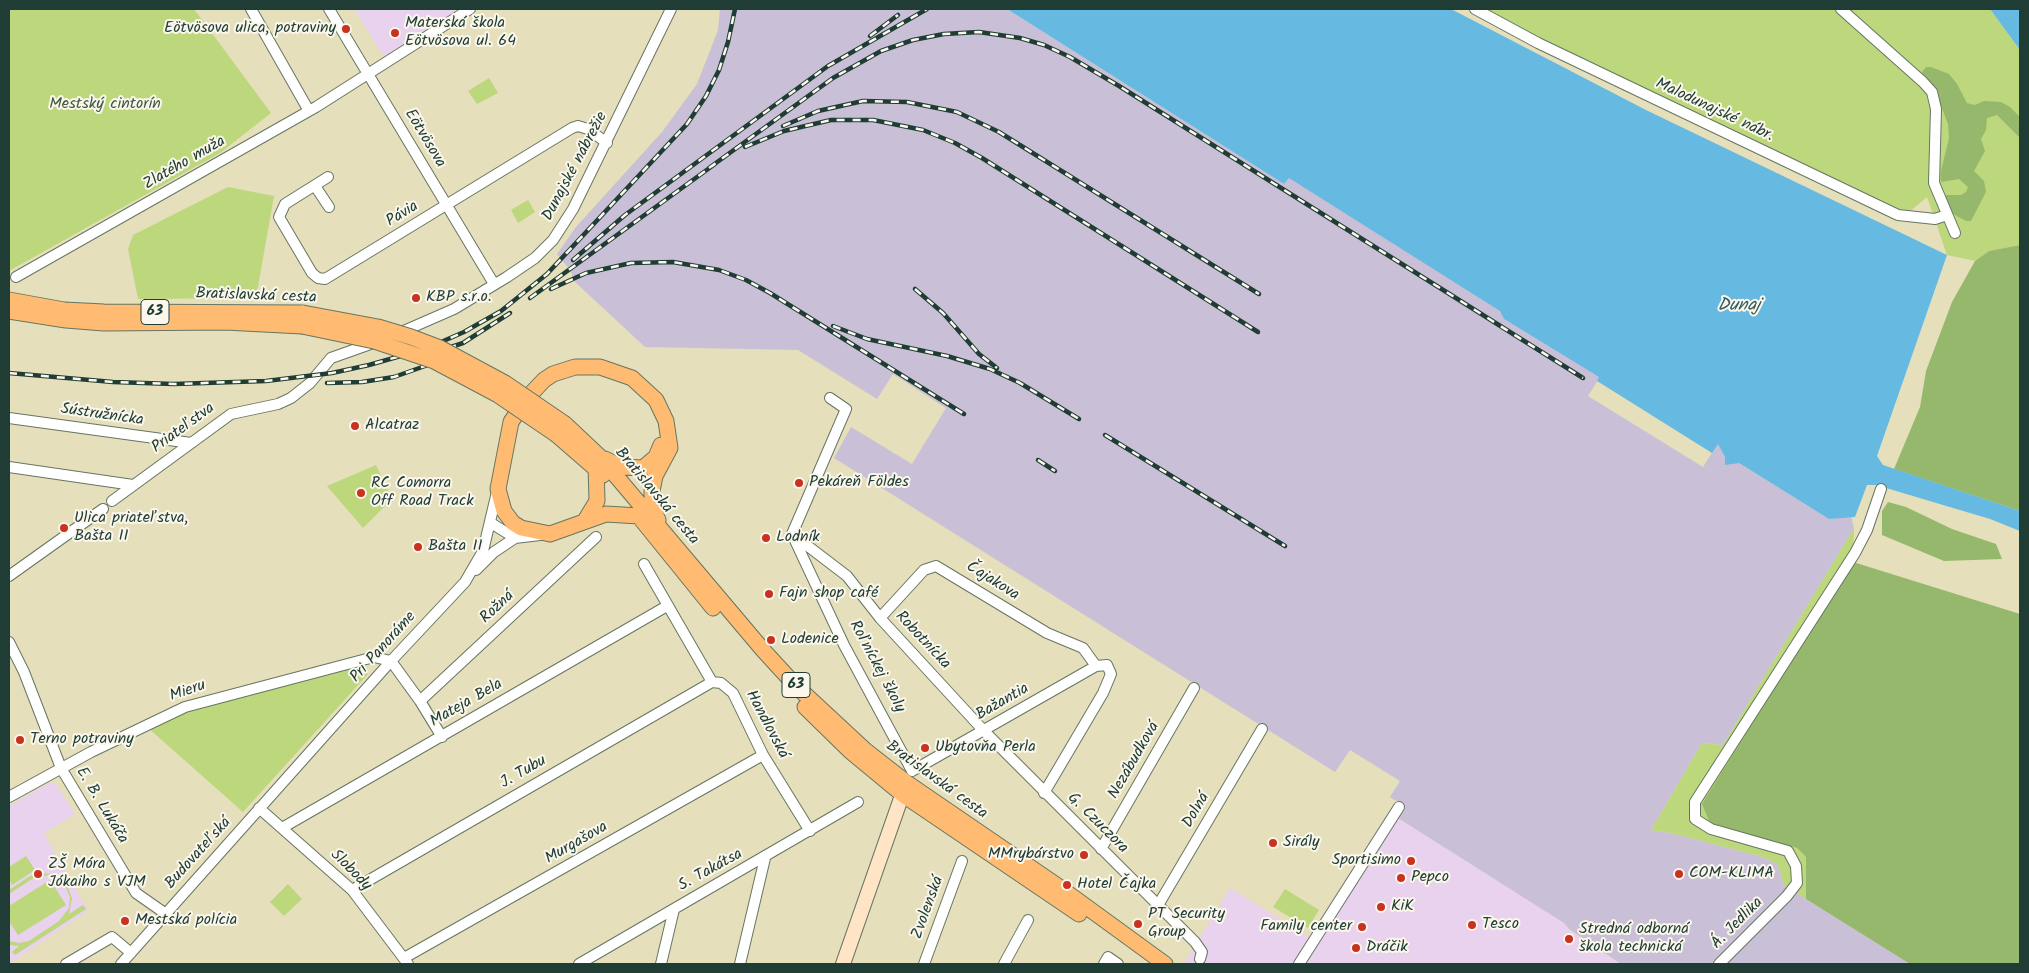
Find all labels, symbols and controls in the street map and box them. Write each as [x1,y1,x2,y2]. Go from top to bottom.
place label: Materská škola Eötvösova ul. 64 [405,14,516,52]
place label: Eötvösova ulica, potraviny [164,19,336,39]
marker: Eötvösova ulica, potraviny [340,23,352,35]
marker: Materská škola Eötvösova ul. 64 [389,27,401,39]
street label: Malodunajské nábr. [1652,75,1776,147]
park label: Mestský cintorín [49,95,161,115]
street label: Eötvösova [399,106,449,172]
street label: Dunajské nábrežie [539,109,613,225]
street label: Zlatého muža [141,133,229,195]
street label: Pávia [383,198,423,232]
street label: Bratislavská cesta [195,285,317,309]
place label: KBP s.r.o. [426,288,491,308]
marker: KBP s.r.o. [410,292,422,304]
water label: Dunaj [1718,296,1760,318]
road number: 63 [141,300,169,324]
street label: Priateľstva [149,400,219,458]
street label: Sústružnícka [59,401,145,431]
place label: Alcatraz [365,416,419,436]
marker: Alcatraz [349,420,361,432]
street label: Bratislavská cesta [610,444,702,550]
place label: Pekáreň Földes [809,473,909,493]
place label: RC Comorra Off Road Track [371,474,474,512]
marker: Pekáreň Földes [793,477,805,489]
marker: RC Comorra Off Road Track [355,487,367,499]
place label: Ulica priateľstva, Bašta II [74,509,188,547]
marker: Ulica priateľstva, Bašta II [58,522,70,534]
place label: Lodník [776,528,820,548]
marker: Lodník [760,532,772,544]
place label: Bašta II [428,537,483,557]
marker: Bašta II [412,541,424,553]
street label: Čajakova [962,558,1022,606]
place label: Fajn shop café [779,584,878,604]
street label: Rožná [477,587,519,629]
marker: Fajn shop café [763,588,775,600]
street label: Robotnícka [890,608,954,674]
street label: Pri Panoráme [347,609,421,687]
street label: Roľníckej školy [844,618,908,716]
place label: Lodenice [781,630,839,650]
marker: Lodenice [765,634,777,646]
road number: 63 [782,672,810,698]
street label: Mateja Bela [427,676,507,732]
street label: Mieru [168,677,208,707]
street label: Bažantia [973,680,1033,726]
street label: Handlovská [740,688,792,762]
street label: Nezábudková [1105,719,1165,803]
place label: Terno potraviny [30,730,134,750]
marker: Terno potraviny [14,734,26,746]
street label: Bratislavská cesta [881,738,991,824]
place label: Ubytovňa Perla [935,738,1036,758]
marker: Ubytovňa Perla [919,742,931,754]
street label: J. Tubu [498,752,550,794]
street label: E. B. Lukáča [71,764,131,848]
street label: G. Czuczora [1062,789,1132,859]
street label: Dolná [1179,790,1215,832]
street label: Budovateľská [162,814,236,894]
street label: Murgašova [542,818,612,870]
place label: Sirály [1283,833,1320,853]
marker: Sirály [1267,837,1279,849]
place label: MMrybárstvo [988,845,1074,865]
street label: Slobody [325,846,375,896]
street label: S. Takátsa [676,846,746,896]
marker: MMrybárstvo [1078,849,1090,861]
place label: Sportisimo [1332,851,1401,871]
place label: ZŠ Móra Jókaiho s VJM [48,855,146,893]
marker: Sportisimo [1405,855,1417,867]
place label: COM-KLIMA [1689,864,1774,884]
marker: ZŠ Móra Jókaiho s VJM [32,868,44,880]
place label: Pepco [1411,868,1449,888]
marker: COM-KLIMA [1673,868,1685,880]
marker: Pepco [1395,872,1407,884]
street label: Zvolenská [909,874,949,942]
place label: Hotel Čajka [1077,875,1156,895]
marker: Hotel Čajka [1061,879,1073,891]
street label: Á. Jedlika [1708,894,1768,954]
place label: KiK [1391,897,1414,917]
marker: KiK [1375,901,1387,913]
place label: PT Security Group [1148,905,1225,943]
place label: Mestská polícia [135,911,237,931]
marker: Mestská polícia [119,915,131,927]
place label: Tesco [1482,915,1519,935]
place label: Family center [1260,917,1352,937]
marker: PT Security Group [1132,918,1144,930]
marker: Tesco [1466,919,1478,931]
place label: Stredná odborná škola technická [1579,920,1689,958]
marker: Family center [1356,921,1368,933]
marker: Stredná odborná škola technická [1563,933,1575,945]
place label: Dráčik [1366,938,1408,958]
marker: Dráčik [1350,942,1362,954]

